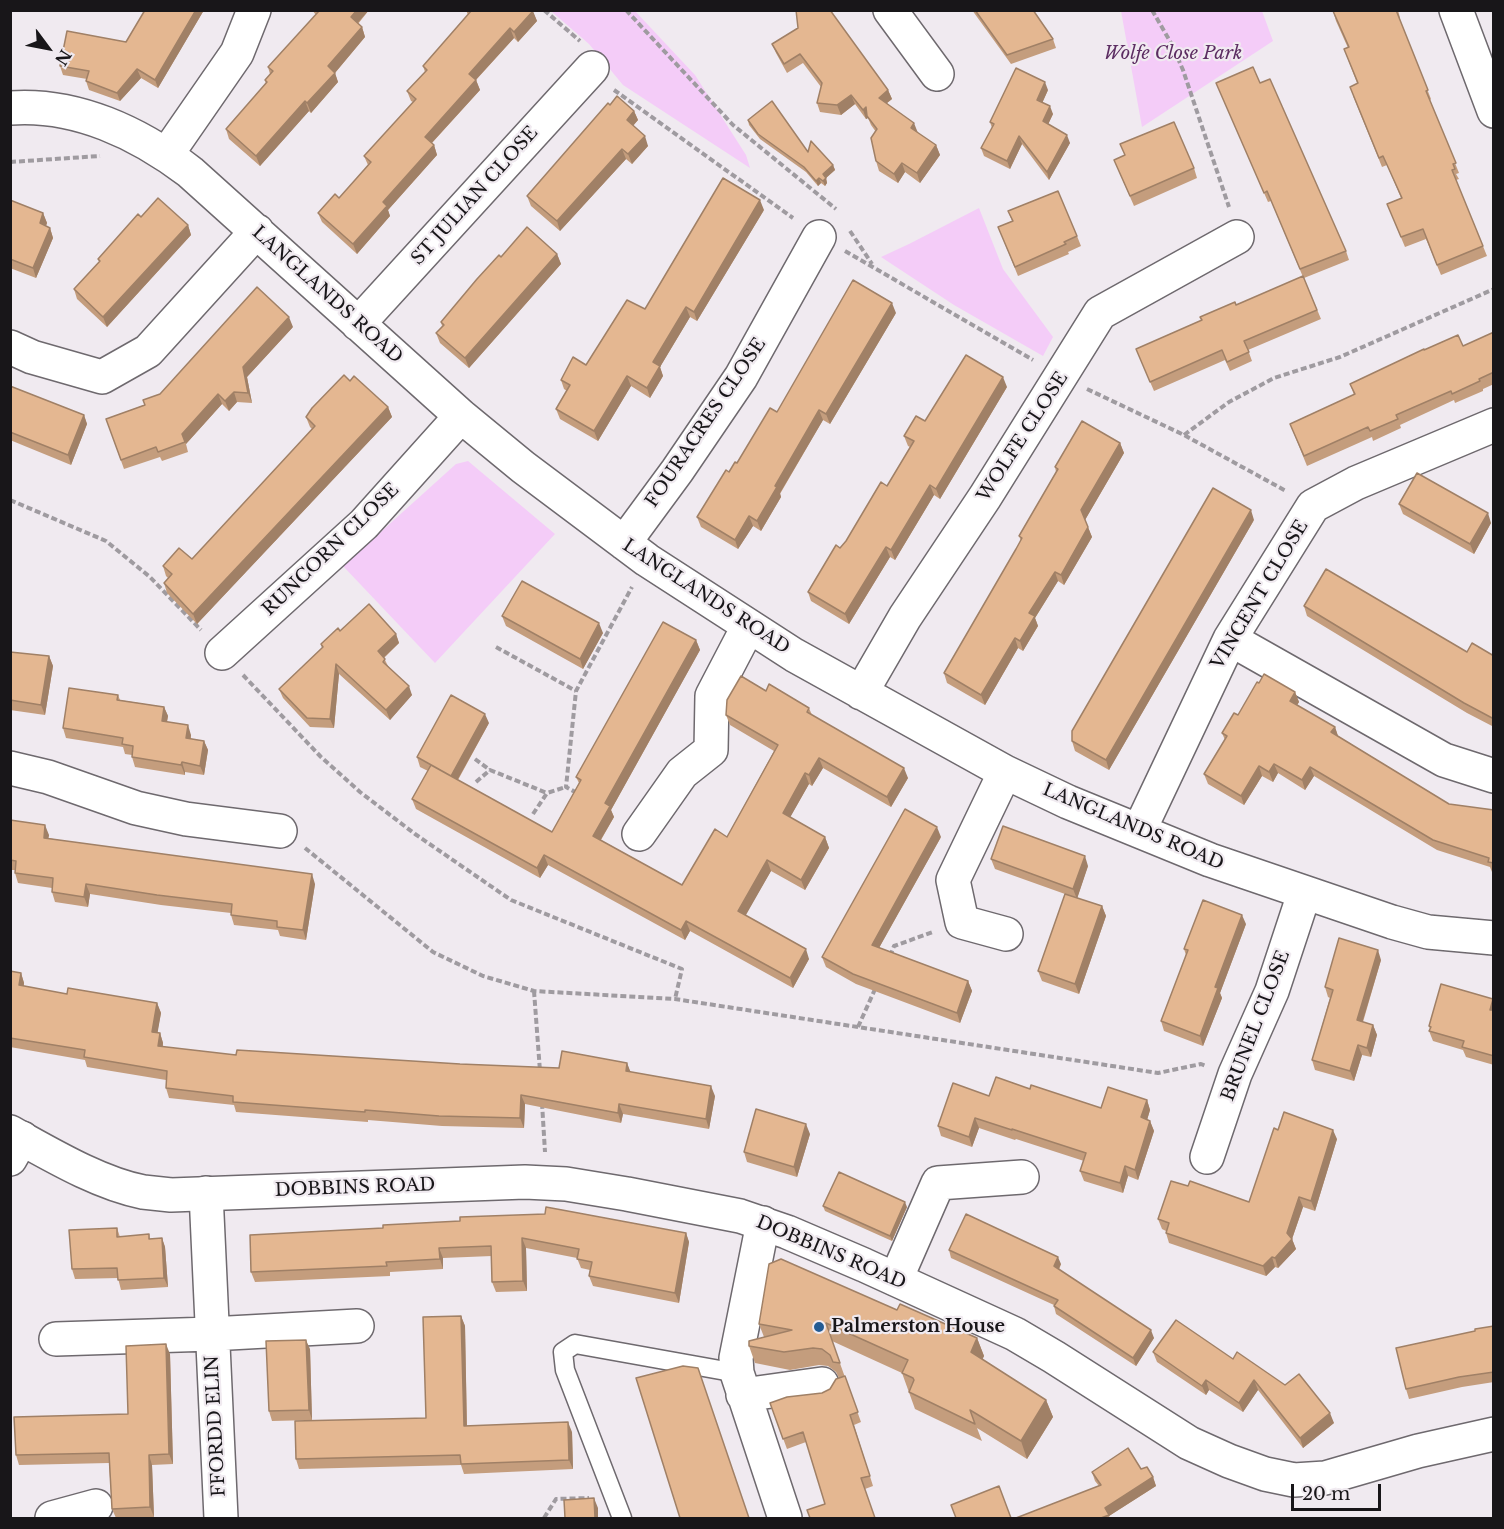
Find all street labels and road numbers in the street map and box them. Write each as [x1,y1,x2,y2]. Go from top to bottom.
street label: ST JULIAN CLOSE [407,122,543,270]
street label: LANGLANDS ROAD [247,222,407,368]
street label: FOURACRES CLOSE [641,334,771,512]
street label: WOLFE CLOSE [973,368,1073,506]
street label: RUNCORN CLOSE [258,479,404,621]
street label: VINCENT CLOSE [1207,517,1313,673]
street label: LANGLANDS ROAD [618,535,794,659]
street label: LANGLANDS ROAD [1039,779,1227,875]
street label: BRUNEL CLOSE [1217,948,1295,1104]
street label: DOBBINS ROAD [274,1174,436,1202]
street label: DOBBINS ROAD [753,1212,909,1294]
street label: FFORDD ELIN [202,1355,230,1497]

